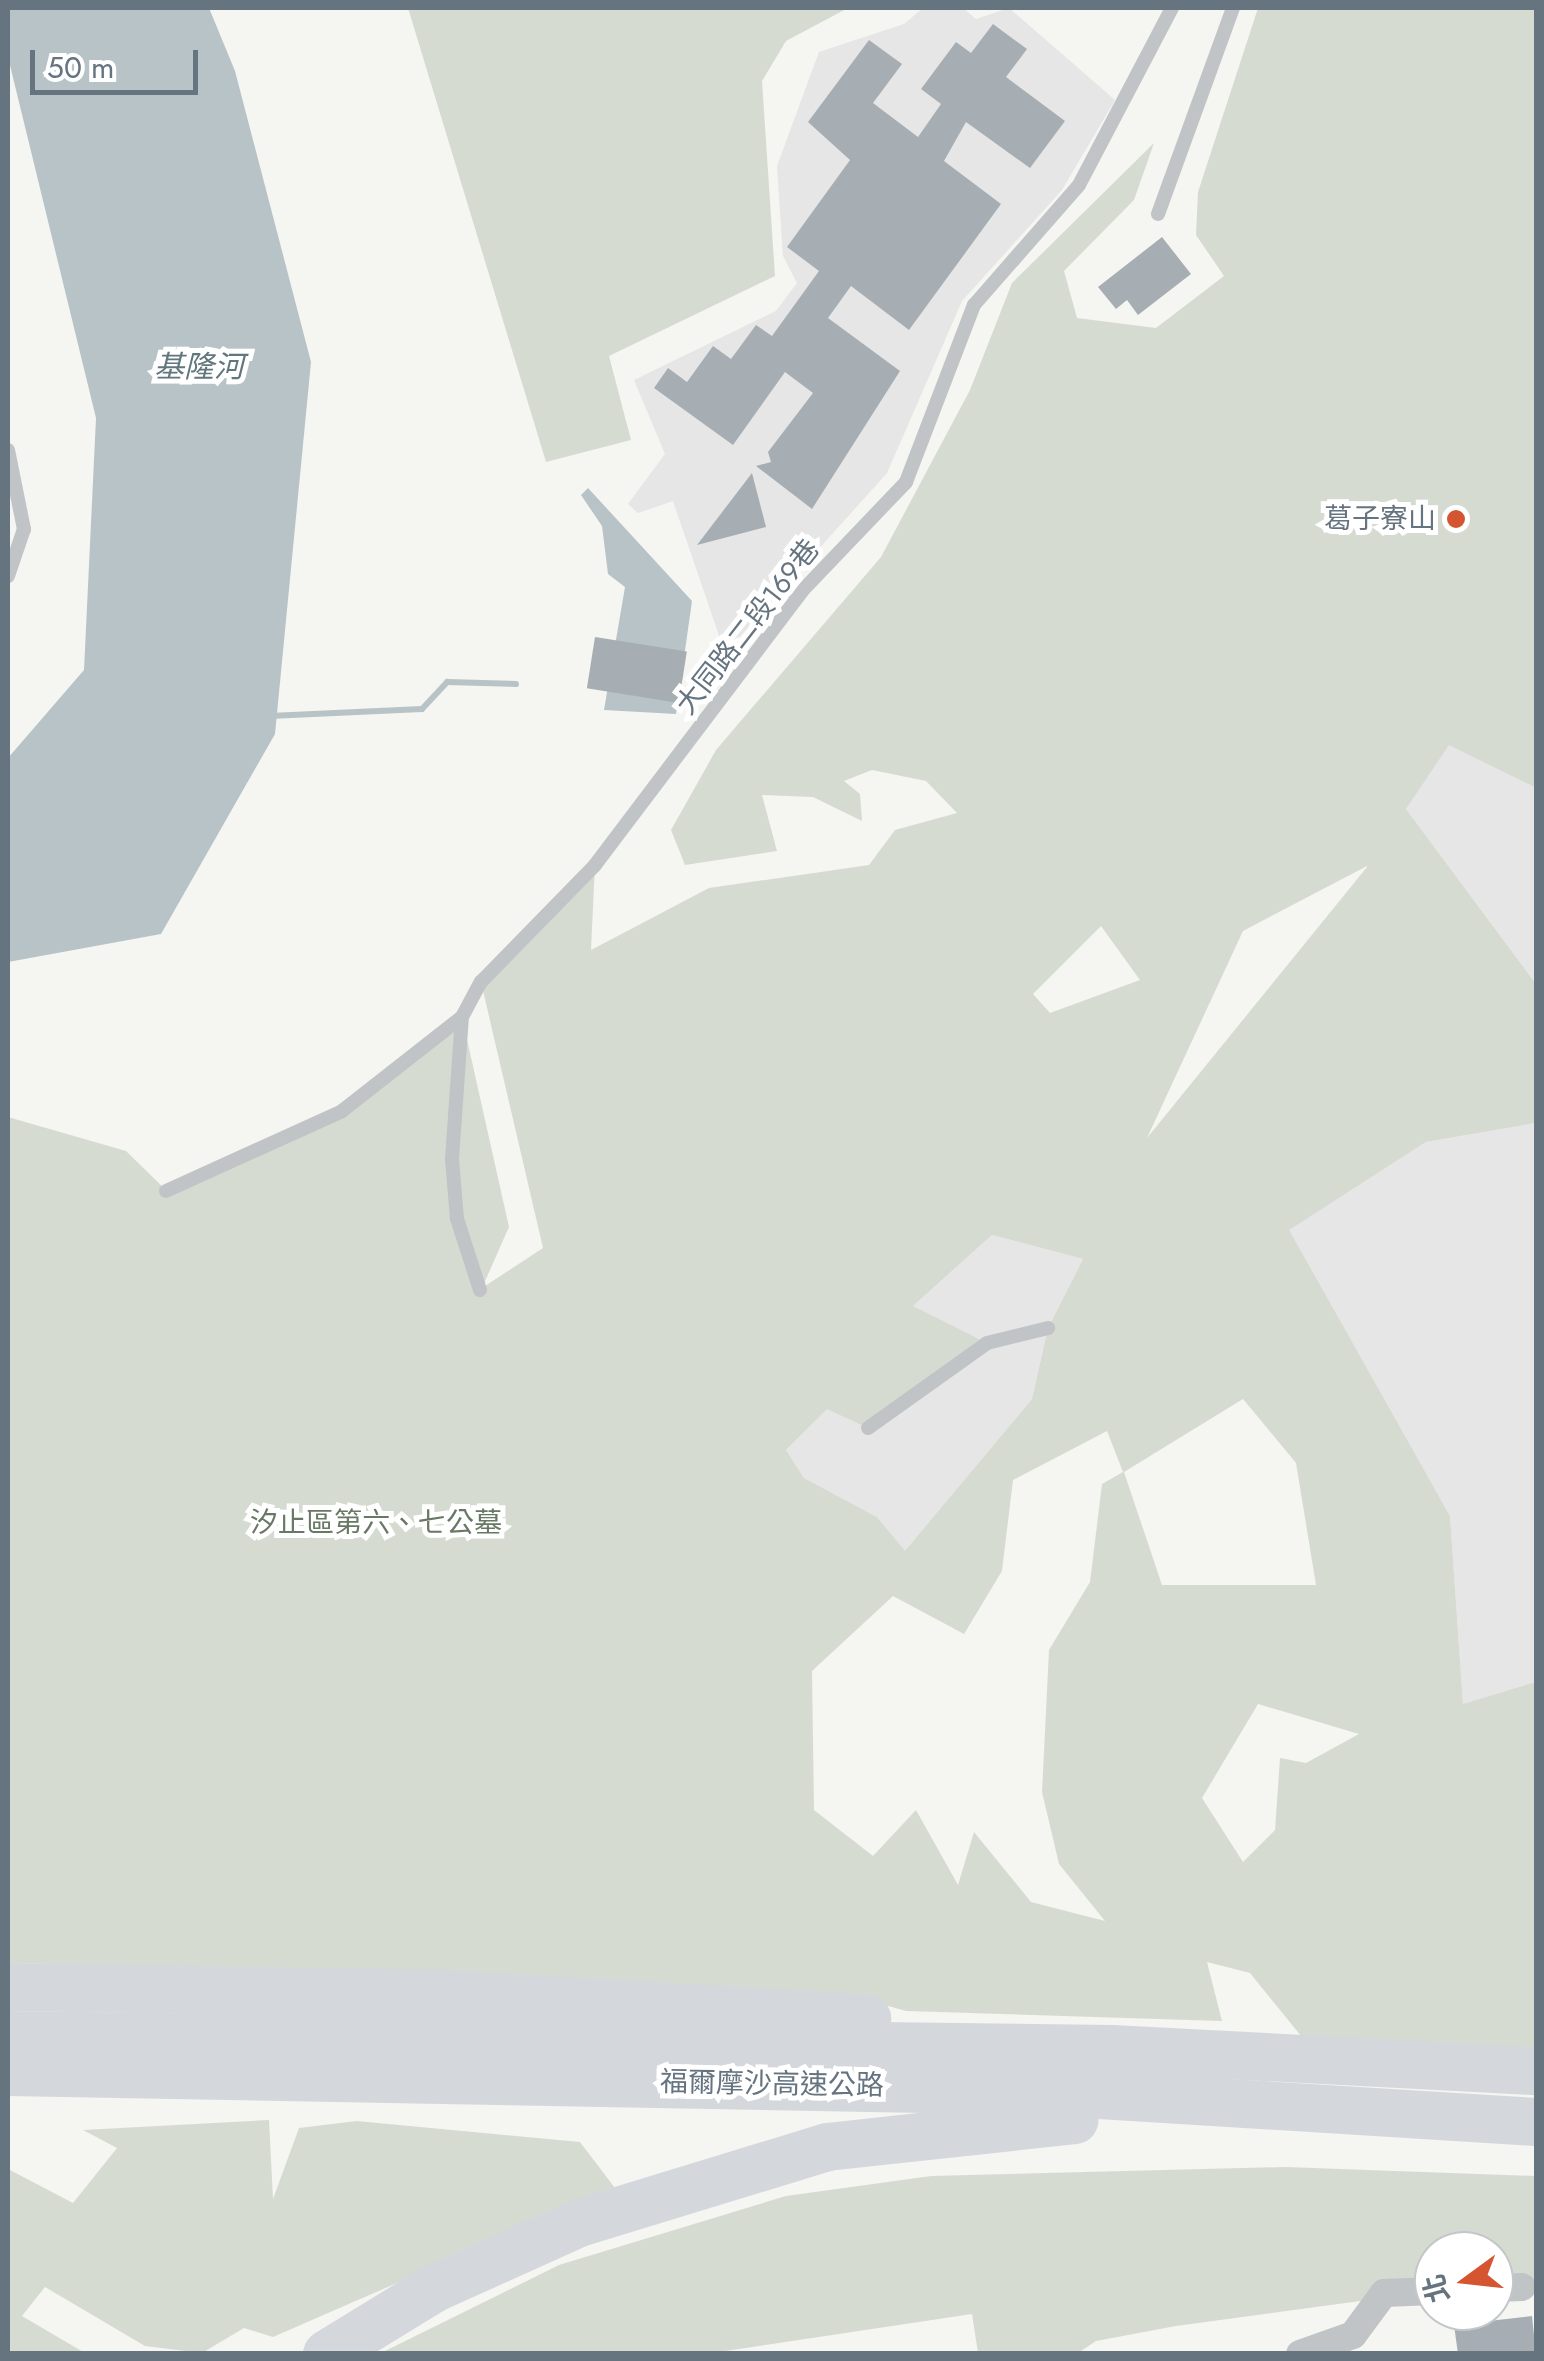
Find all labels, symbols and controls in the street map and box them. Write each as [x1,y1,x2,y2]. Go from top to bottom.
scale bar [35,30,202,92]
text: 50 m [47,46,114,89]
water label: 基隆河 [154,349,244,385]
place label: 葛子寮山 [1324,502,1436,536]
marker: 葛子寮山 [1445,508,1467,530]
street label: 大同路二段169巷 [669,533,827,721]
park label: 汐止區第六、七公墓 [250,1506,502,1540]
street label: 福爾摩沙高速公路 [660,2065,884,2103]
north arrow [1414,2231,1514,2331]
text: 北 [1413,2270,1460,2307]

